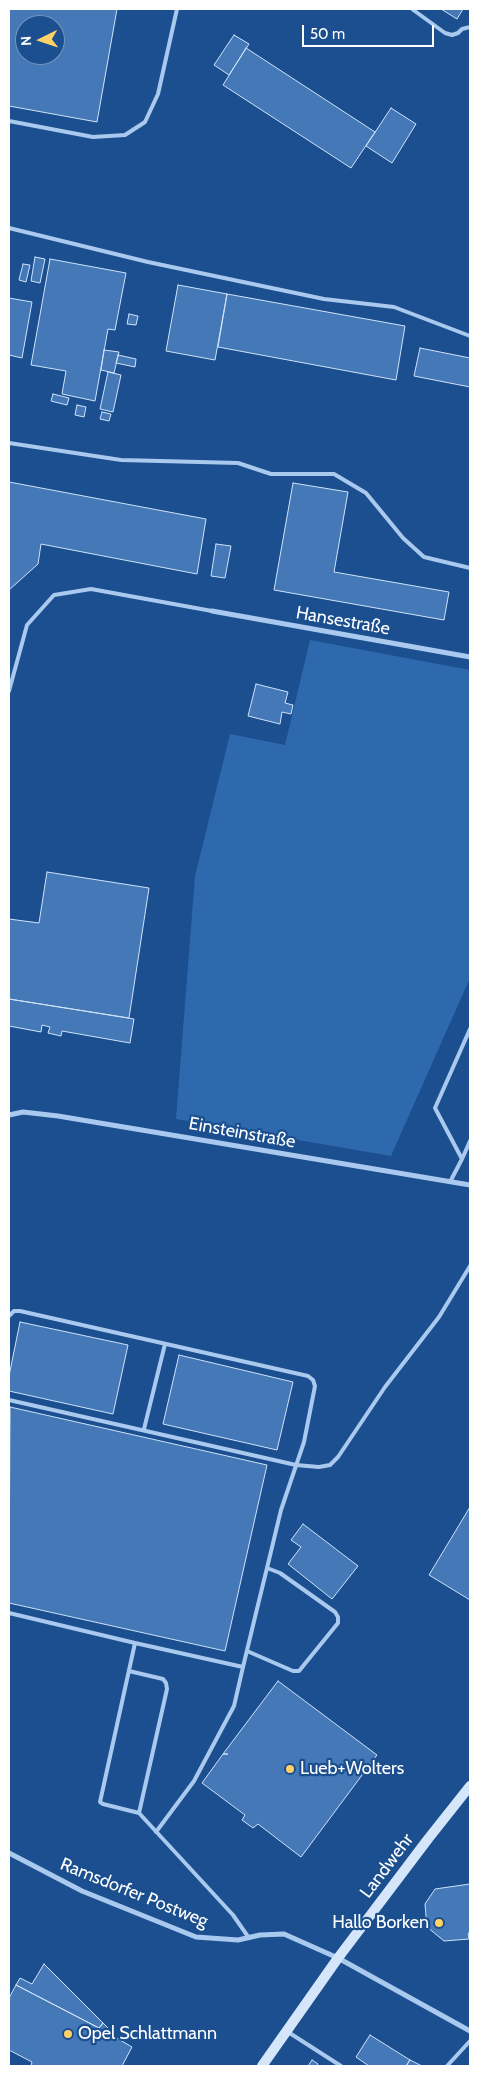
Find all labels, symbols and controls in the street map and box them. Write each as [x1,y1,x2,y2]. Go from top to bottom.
north arrow [15,15,65,65]
scale bar [304,15,436,47]
text: 50 m [310,25,345,43]
text: N [17,35,35,47]
street label: Hansestraße [294,602,392,640]
street label: Einsteinstraße [187,1113,297,1153]
place label: Lueb+Wolters [300,1758,404,1780]
marker: Lueb+Wolters [284,1763,296,1775]
street label: Landwehr [356,1829,418,1903]
street label: Ramsdorfer Postweg [57,1853,211,1933]
place label: Hallo Borken [332,1912,429,1934]
marker: Hallo Borken [433,1917,445,1929]
place label: Opel Schlattmann [78,2023,217,2045]
marker: Opel Schlattmann [62,2028,74,2040]

